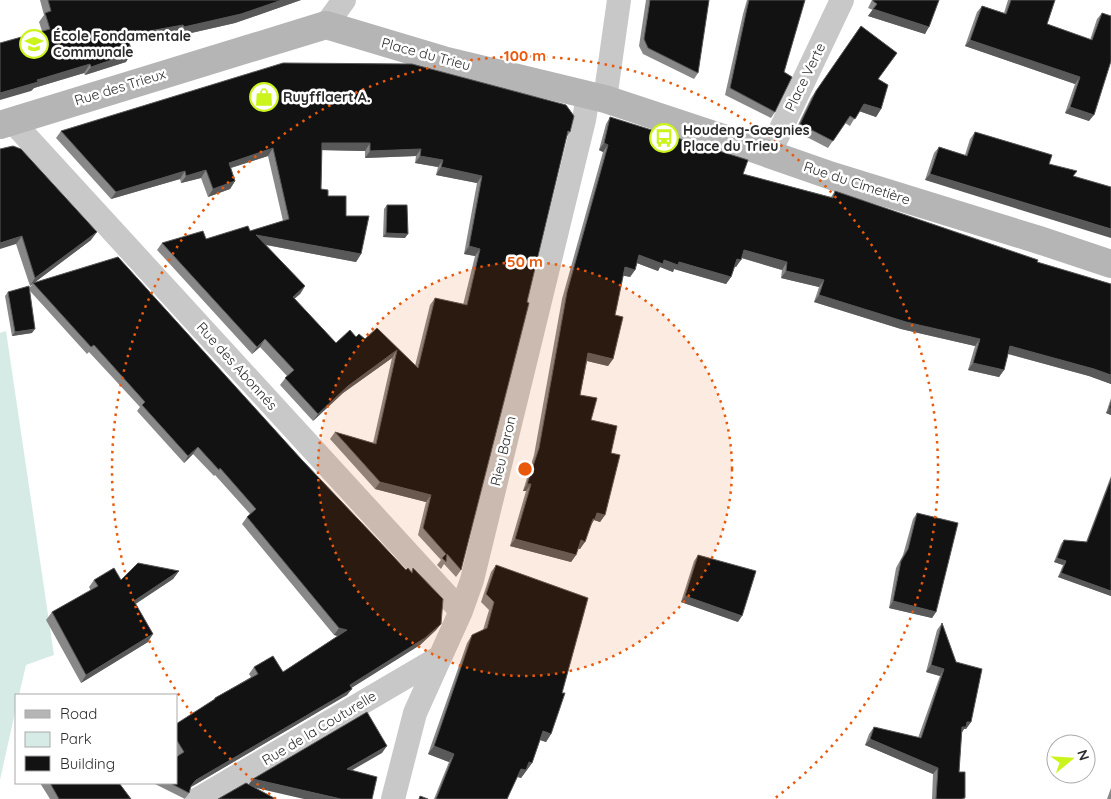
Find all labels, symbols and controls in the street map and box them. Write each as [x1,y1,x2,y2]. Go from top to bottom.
place label: École Fondamentale Communale [53,27,191,61]
school or university icon: École Fondamentale Communale [19,29,49,59]
street label: Place du Trieu [380,33,472,75]
street label: Place Verte [781,40,829,114]
text: 100 m [504,46,546,65]
street label: Rue des Trieux [72,65,168,109]
shop icon: Ruyfflaert A. [249,82,279,112]
place label: Ruyfflaert A. [283,88,370,106]
place label: Houdeng-Gœgnies Place du Trieu [683,121,810,155]
bus stop icon: Houdeng-Gœgnies Place du Trieu [649,123,679,153]
street label: Rue du Cimetière [801,157,913,209]
text: 50 m [507,252,543,271]
street label: Rue des Abonnés [193,318,281,414]
street label: Rieu Baron [486,414,520,488]
centre of rings [516,460,534,478]
street label: Rue de la Couturelle [259,687,379,769]
legend [15,694,178,784]
text: Road [60,704,97,723]
text: Park [60,729,92,748]
north arrow [1046,734,1096,784]
text: N [1073,747,1094,763]
text: Building [60,754,115,773]

